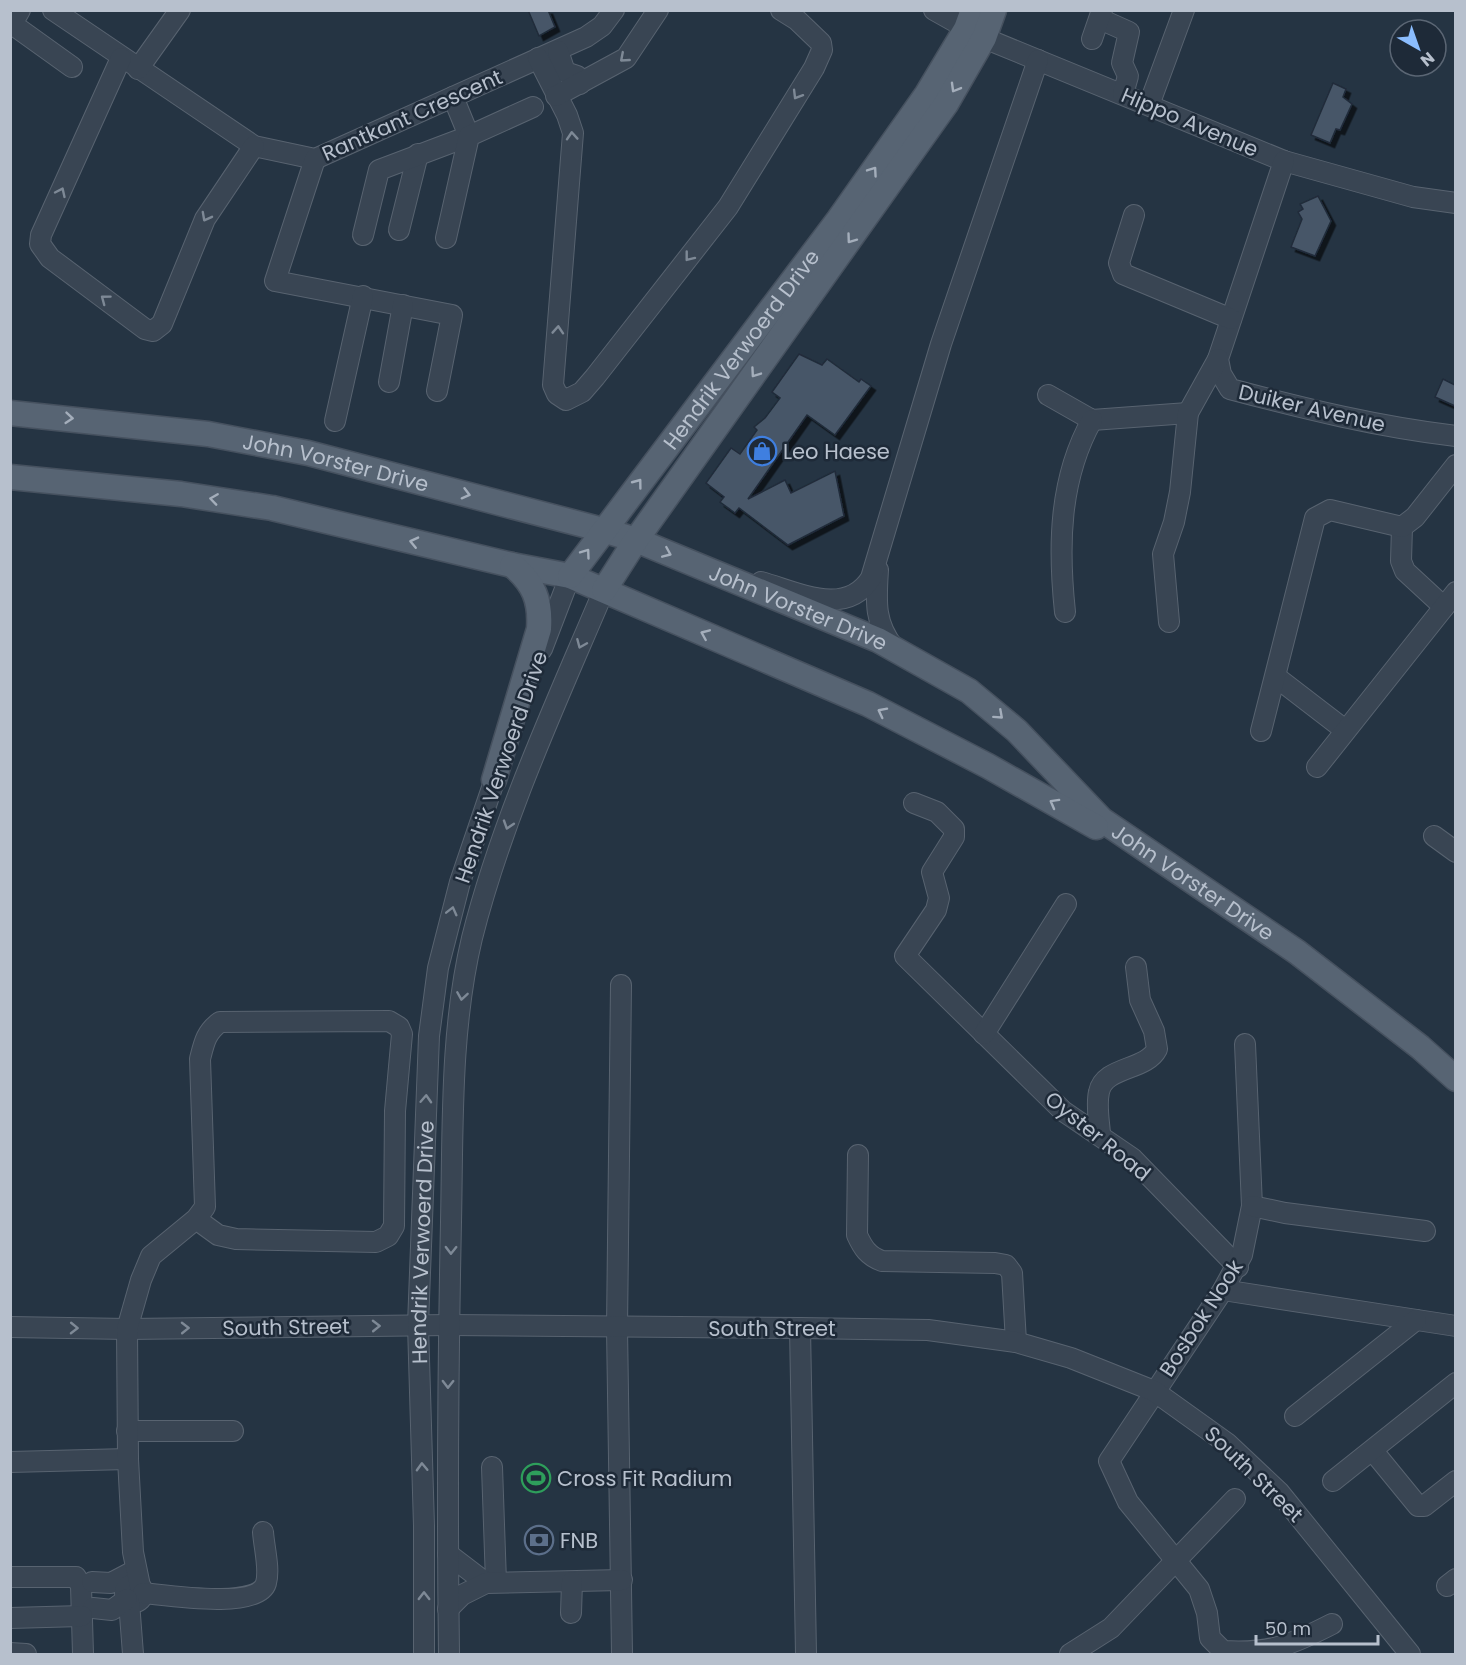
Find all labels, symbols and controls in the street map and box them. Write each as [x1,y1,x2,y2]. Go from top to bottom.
north arrow [1388,18,1448,78]
text: N [1415,46,1439,72]
one-way arrow [621,51,631,62]
street label: Rantkant Crescent [317,62,507,168]
street label: Hippo Avenue [1117,80,1263,164]
one-way arrow [951,82,962,92]
one-way arrow [793,89,805,99]
one-way arrow [565,131,578,140]
one-way arrow [865,167,876,178]
one-way arrow [53,187,65,198]
one-way arrow [202,210,213,221]
one-way arrow [847,232,858,243]
street label: Hendrik Verwoerd Drive [656,243,826,455]
one-way arrow [686,250,697,261]
one-way arrow [100,295,111,306]
one-way arrow [551,325,564,334]
one-way arrow [751,366,762,377]
street label: Duiker Avenue [1236,377,1388,439]
one-way arrow [64,411,73,424]
street label: John Vorster Drive [240,426,432,498]
shop icon: Leo Haese [746,435,778,467]
place label: Leo Haese [783,437,890,466]
one-way arrow [631,479,642,490]
one-way arrow [461,487,471,500]
one-way arrow [209,494,219,506]
one-way arrow [410,536,420,549]
one-way arrow [661,546,672,558]
one-way arrow [579,548,590,559]
street label: John Vorster Drive [705,557,893,657]
one-way arrow [700,629,711,641]
one-way arrow [576,637,588,648]
street label: Hendrik Verwoerd Drive [448,647,554,887]
one-way arrow [878,707,889,719]
one-way arrow [992,708,1003,719]
one-way arrow [1050,799,1061,810]
street label: John Vorster Drive [1106,816,1280,947]
one-way arrow [503,819,515,830]
one-way arrow [445,906,458,916]
one-way arrow [457,991,469,1001]
street label: Oyster Road [1039,1084,1157,1188]
one-way arrow [419,1095,432,1104]
street label: Hendrik Verwoerd Drive [403,1120,440,1364]
one-way arrow [445,1246,457,1255]
street label: Bosbok Nook [1152,1254,1250,1382]
street label: South Street [222,1311,350,1343]
street label: South Street [708,1314,836,1343]
one-way arrow [371,1320,380,1332]
one-way arrow [70,1322,79,1334]
one-way arrow [181,1322,190,1334]
one-way arrow [442,1379,455,1388]
street label: South Street [1198,1419,1310,1529]
sports icon: Cross Fit Radium [520,1462,552,1494]
one-way arrow [416,1463,428,1472]
place label: Cross Fit Radium [557,1464,732,1493]
bank icon: FNB [523,1524,555,1556]
place label: FNB [560,1526,598,1555]
one-way arrow [417,1592,430,1601]
scale bar [1256,1608,1378,1646]
text: 50 m [1265,1616,1311,1641]

